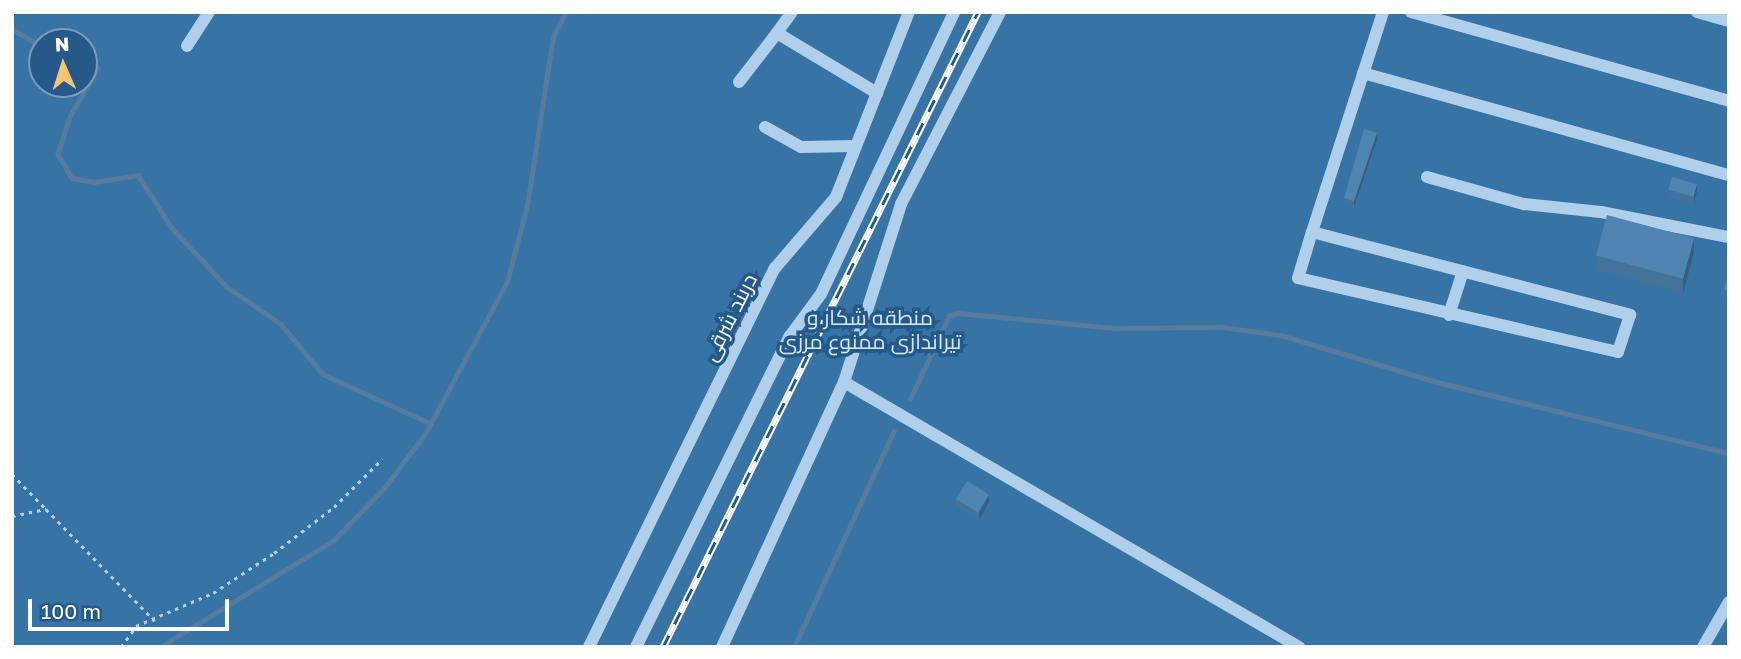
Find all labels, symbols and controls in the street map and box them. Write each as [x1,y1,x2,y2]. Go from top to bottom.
north arrow [28,28,98,98]
text: N [54,32,70,55]
street label: دربند شرقی [696,269,762,365]
park label: منطقه شکار و تیراندازی ممنوع مرزی [779,304,961,354]
scale bar [32,586,233,630]
text: 100 m [41,598,101,624]

